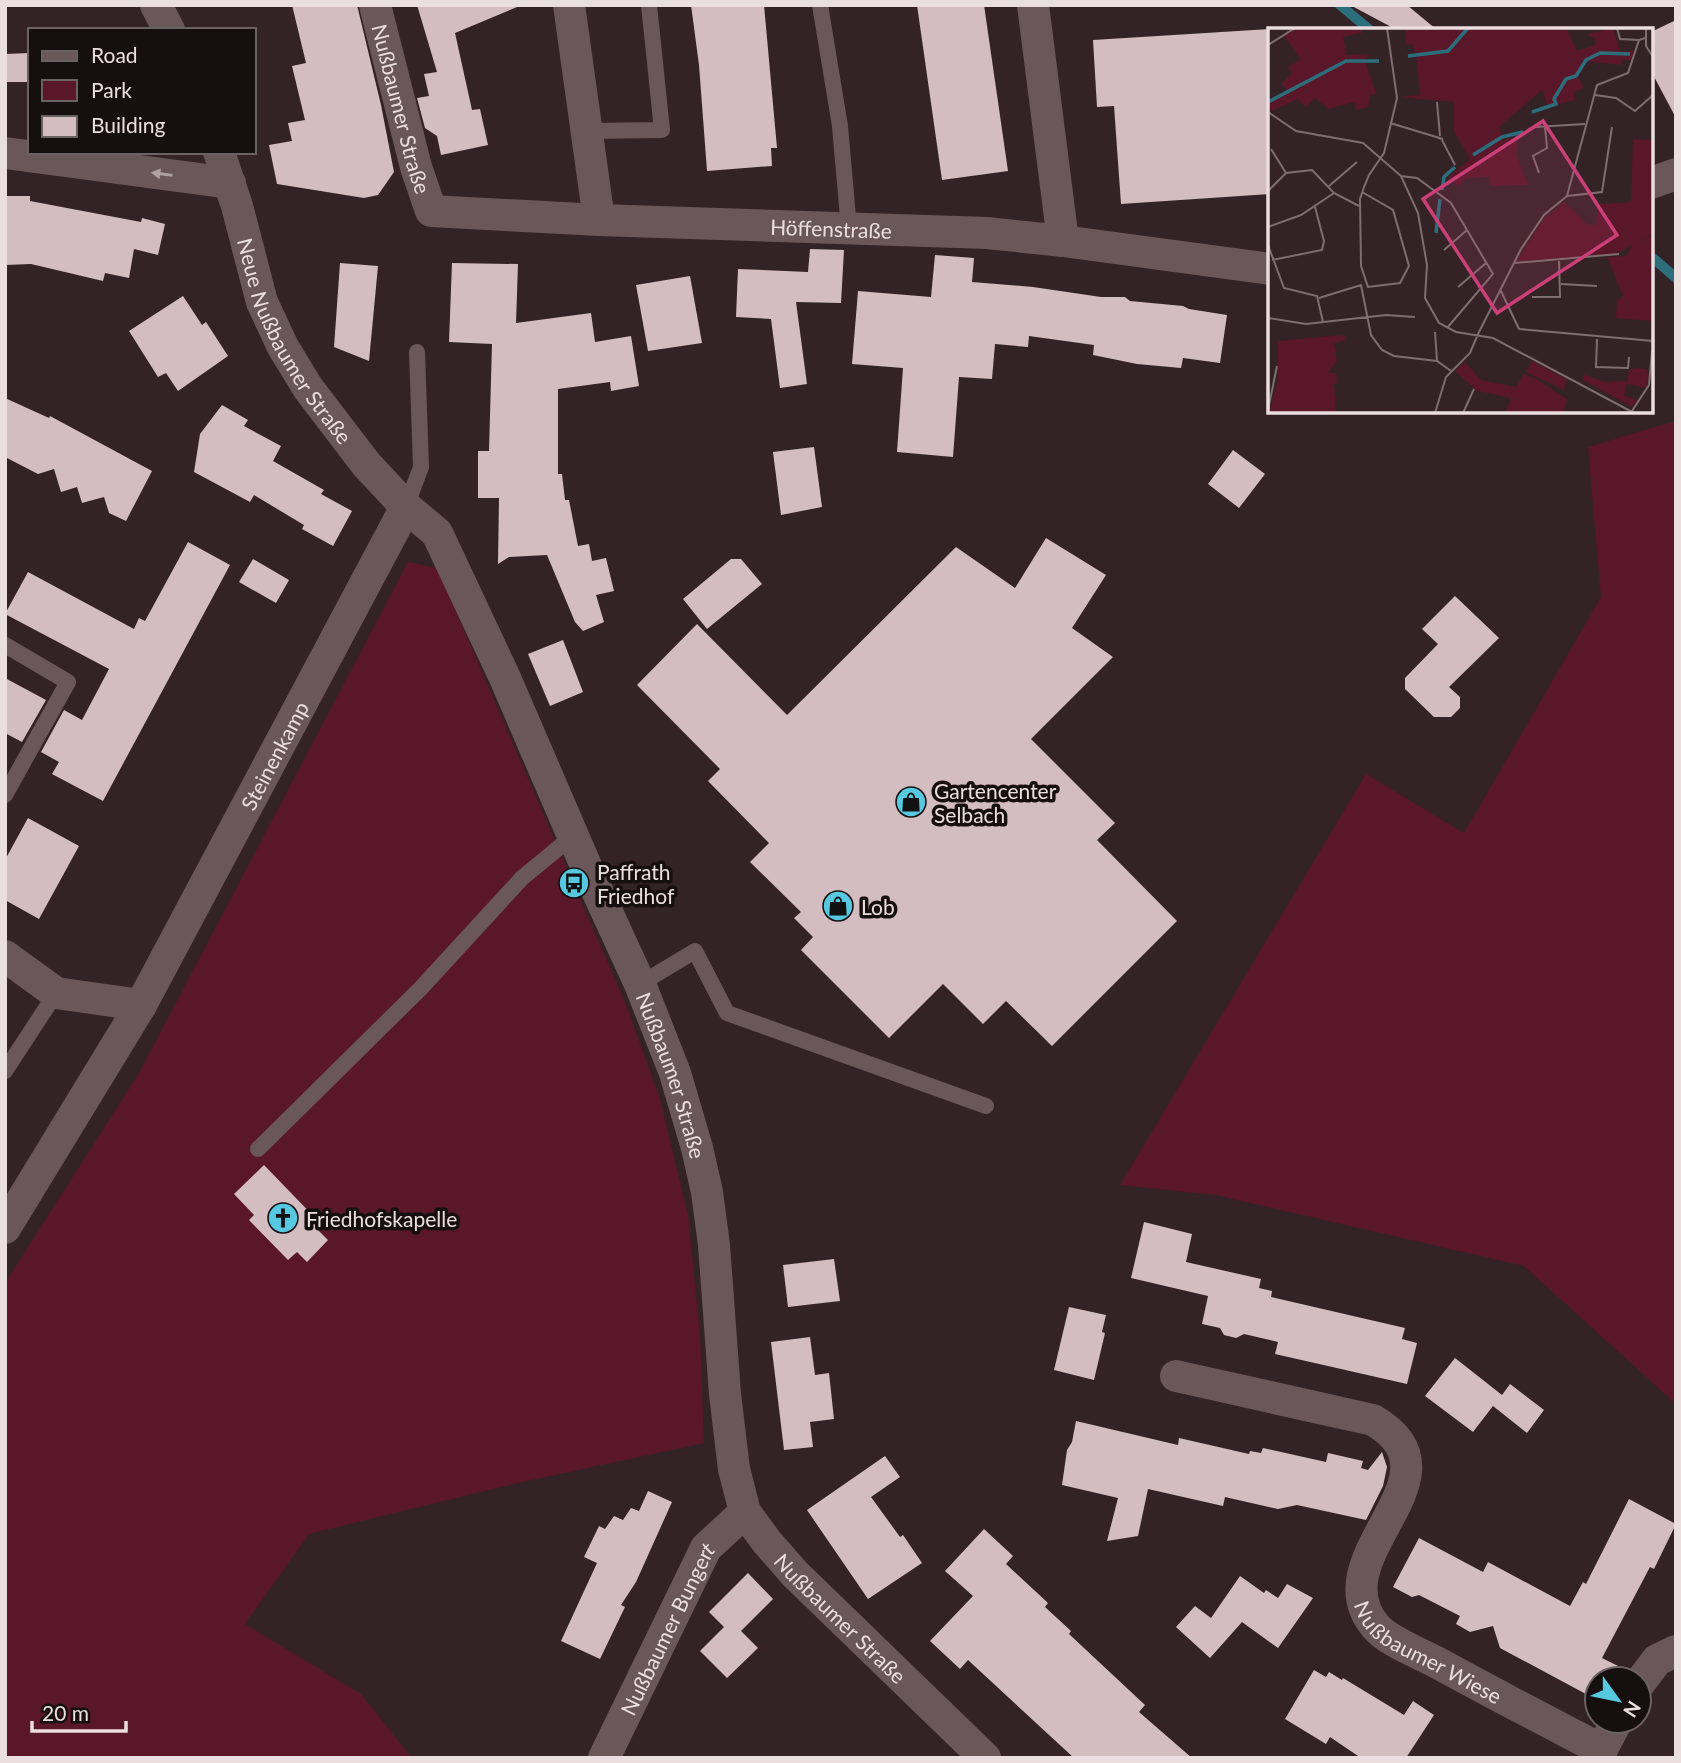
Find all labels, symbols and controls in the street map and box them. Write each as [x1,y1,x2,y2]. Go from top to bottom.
street label: Nußbaumer Straße [368,21,437,197]
legend [28,28,256,154]
inset map [1268,28,1653,413]
text: Road [91,42,138,67]
text: Park [91,77,132,102]
text: Building [91,112,166,137]
one-way arrow [151,168,173,179]
street label: Höffenstraße [770,213,892,242]
street label: Neue Nußbaumer Straße [233,235,358,448]
street label: Steinenkamp [235,697,313,814]
place label: Gartencenter Selbach [934,778,1057,827]
shop icon: Gartencenter Selbach [894,785,928,819]
place label: Paffrath Friedhof [597,859,675,908]
bus stop icon: Paffrath Friedhof [557,866,591,900]
shop icon: Lob [821,889,855,923]
place label: Lob [861,894,895,919]
street label: Nußbaumer Straße [632,988,711,1161]
church icon: Friedhofskapelle [266,1201,300,1235]
place label: Friedhofskapelle [306,1206,457,1231]
street label: Nußbaumer Bungert [614,1535,718,1719]
street label: Nußbaumer Straße [770,1548,912,1688]
street label: Nußbaumer Wiese [1350,1597,1506,1708]
north arrow [1583,1665,1653,1735]
scale bar [32,1690,126,1734]
text: N [1619,1697,1646,1722]
text: 20 m [42,1700,89,1725]

